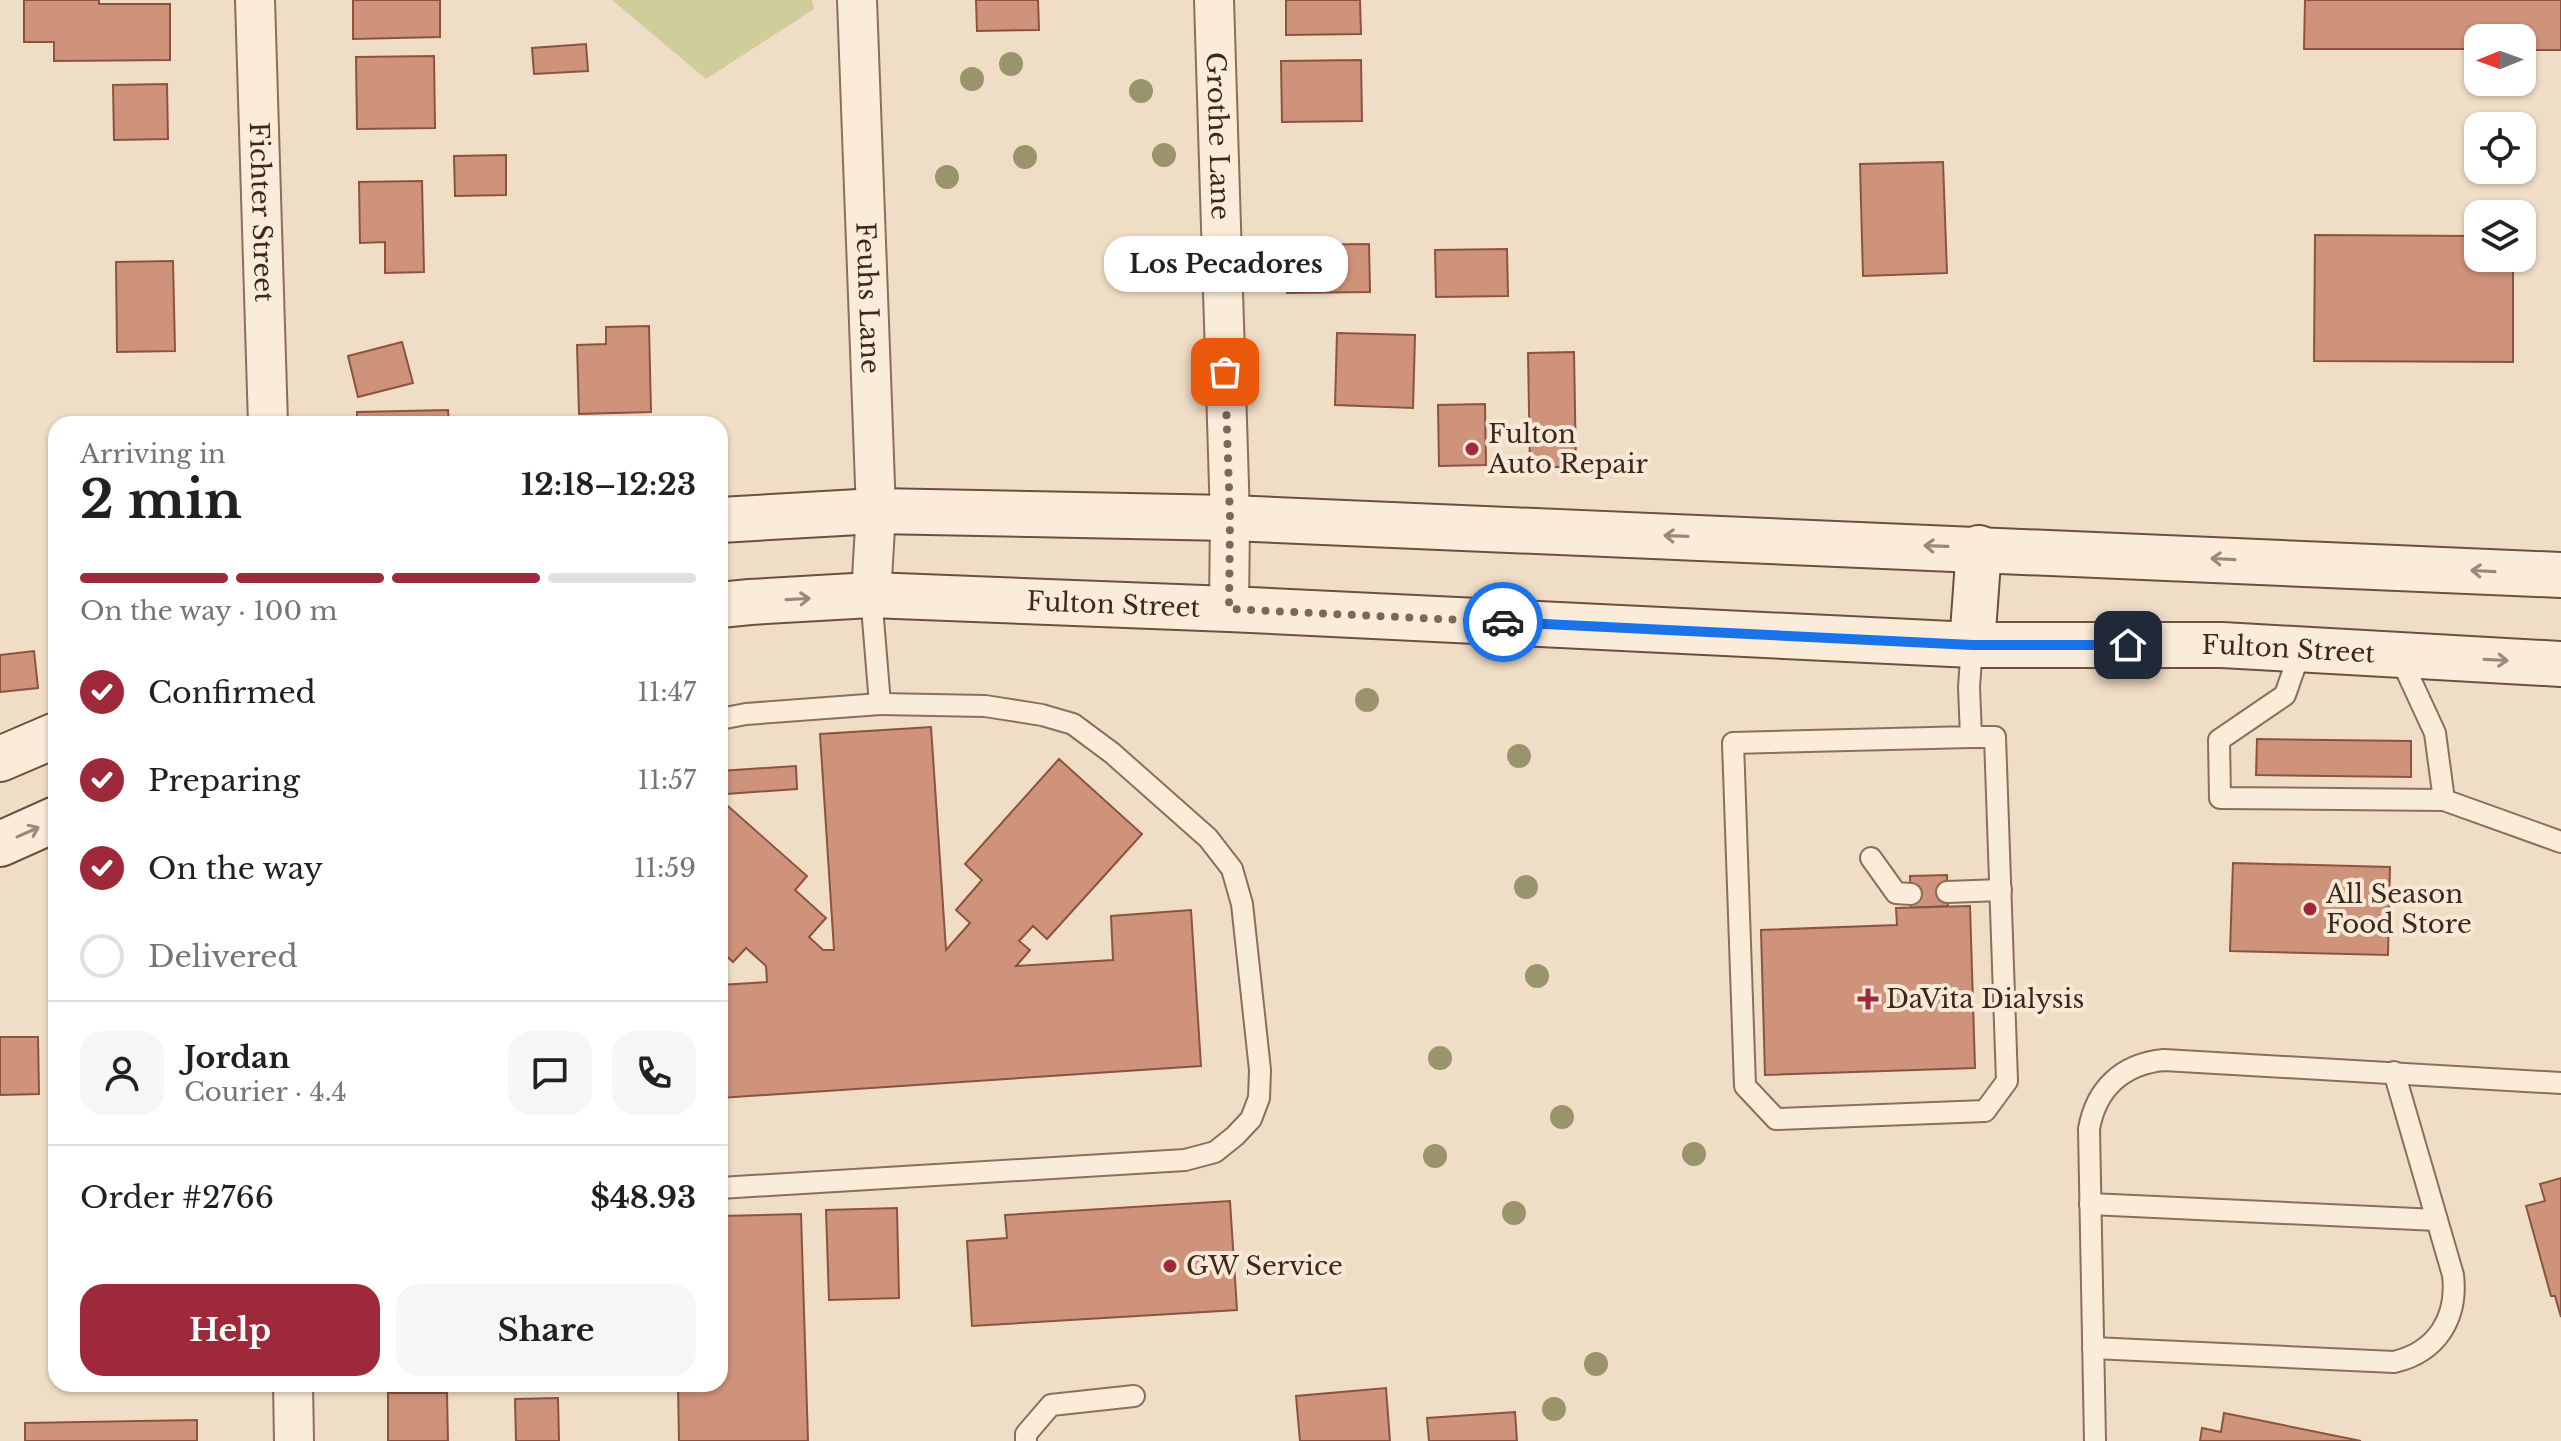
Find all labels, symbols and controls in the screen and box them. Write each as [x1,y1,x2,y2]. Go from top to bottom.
north arrow [2464,24,2536,96]
map controls [2464,24,2536,272]
street label: Grothe Lane [1200,51,1237,220]
button: locate [2464,112,2536,184]
street label: Fichter Street [243,121,280,303]
button: layers [2464,200,2536,272]
street label: Feuhs Lane [849,221,887,374]
callout: Los Pecadores [1103,236,1347,292]
text: Los Pecadores [1129,248,1323,280]
pin [1191,338,1259,406]
icon: bag [1203,350,1247,394]
place label: Fulton Auto Repair [1487,418,1649,480]
text: Arriving in [80,438,226,470]
marker: Fulton Auto Repair [1463,440,1481,458]
text: 12:18–12:23 [521,466,696,503]
text: 2 min [80,468,242,532]
one-way arrow [1663,528,1690,543]
one-way arrow [1923,539,1950,554]
one-way arrow [2210,552,2237,567]
one-way arrow [2470,564,2497,579]
courier [1463,582,1543,662]
street label: Fulton Street [1026,585,1201,624]
one-way arrow [784,591,811,606]
text: On the way · 100 m [80,595,337,627]
icon: car [1481,600,1525,644]
pin [2094,611,2162,679]
icon: home [2106,623,2150,667]
street label: Fulton Street [2202,629,2376,670]
one-way arrow [2482,653,2509,668]
icon: check [80,670,124,714]
text: Confirmed [148,674,316,711]
text: 11:47 [637,676,696,708]
icon: check [80,758,124,802]
text: Preparing [148,762,300,799]
text: 11:57 [638,764,696,796]
one-way arrow [16,824,40,839]
icon: check [80,846,124,890]
text: On the way [148,850,323,887]
text: 11:59 [634,852,696,884]
place label: All Season Food Store [2325,878,2472,940]
marker: All Season Food Store [2301,900,2319,918]
text: Delivered [148,938,298,975]
place label: DaVita Dialysis [1886,983,2084,1015]
marker: DaVita Dialysis [1857,988,1879,1010]
button: person [80,1031,164,1115]
button: chat [508,1031,592,1115]
button: phone [612,1031,696,1115]
text: Jordan [184,1039,290,1076]
text: Courier · 4.4 [184,1076,347,1108]
text: Order #2766 [80,1179,274,1216]
text: $48.93 [591,1179,696,1216]
place label: GW Service [1186,1250,1343,1282]
marker: GW Service [1161,1257,1179,1275]
button: Help [80,1284,380,1376]
button: Share [396,1284,696,1376]

